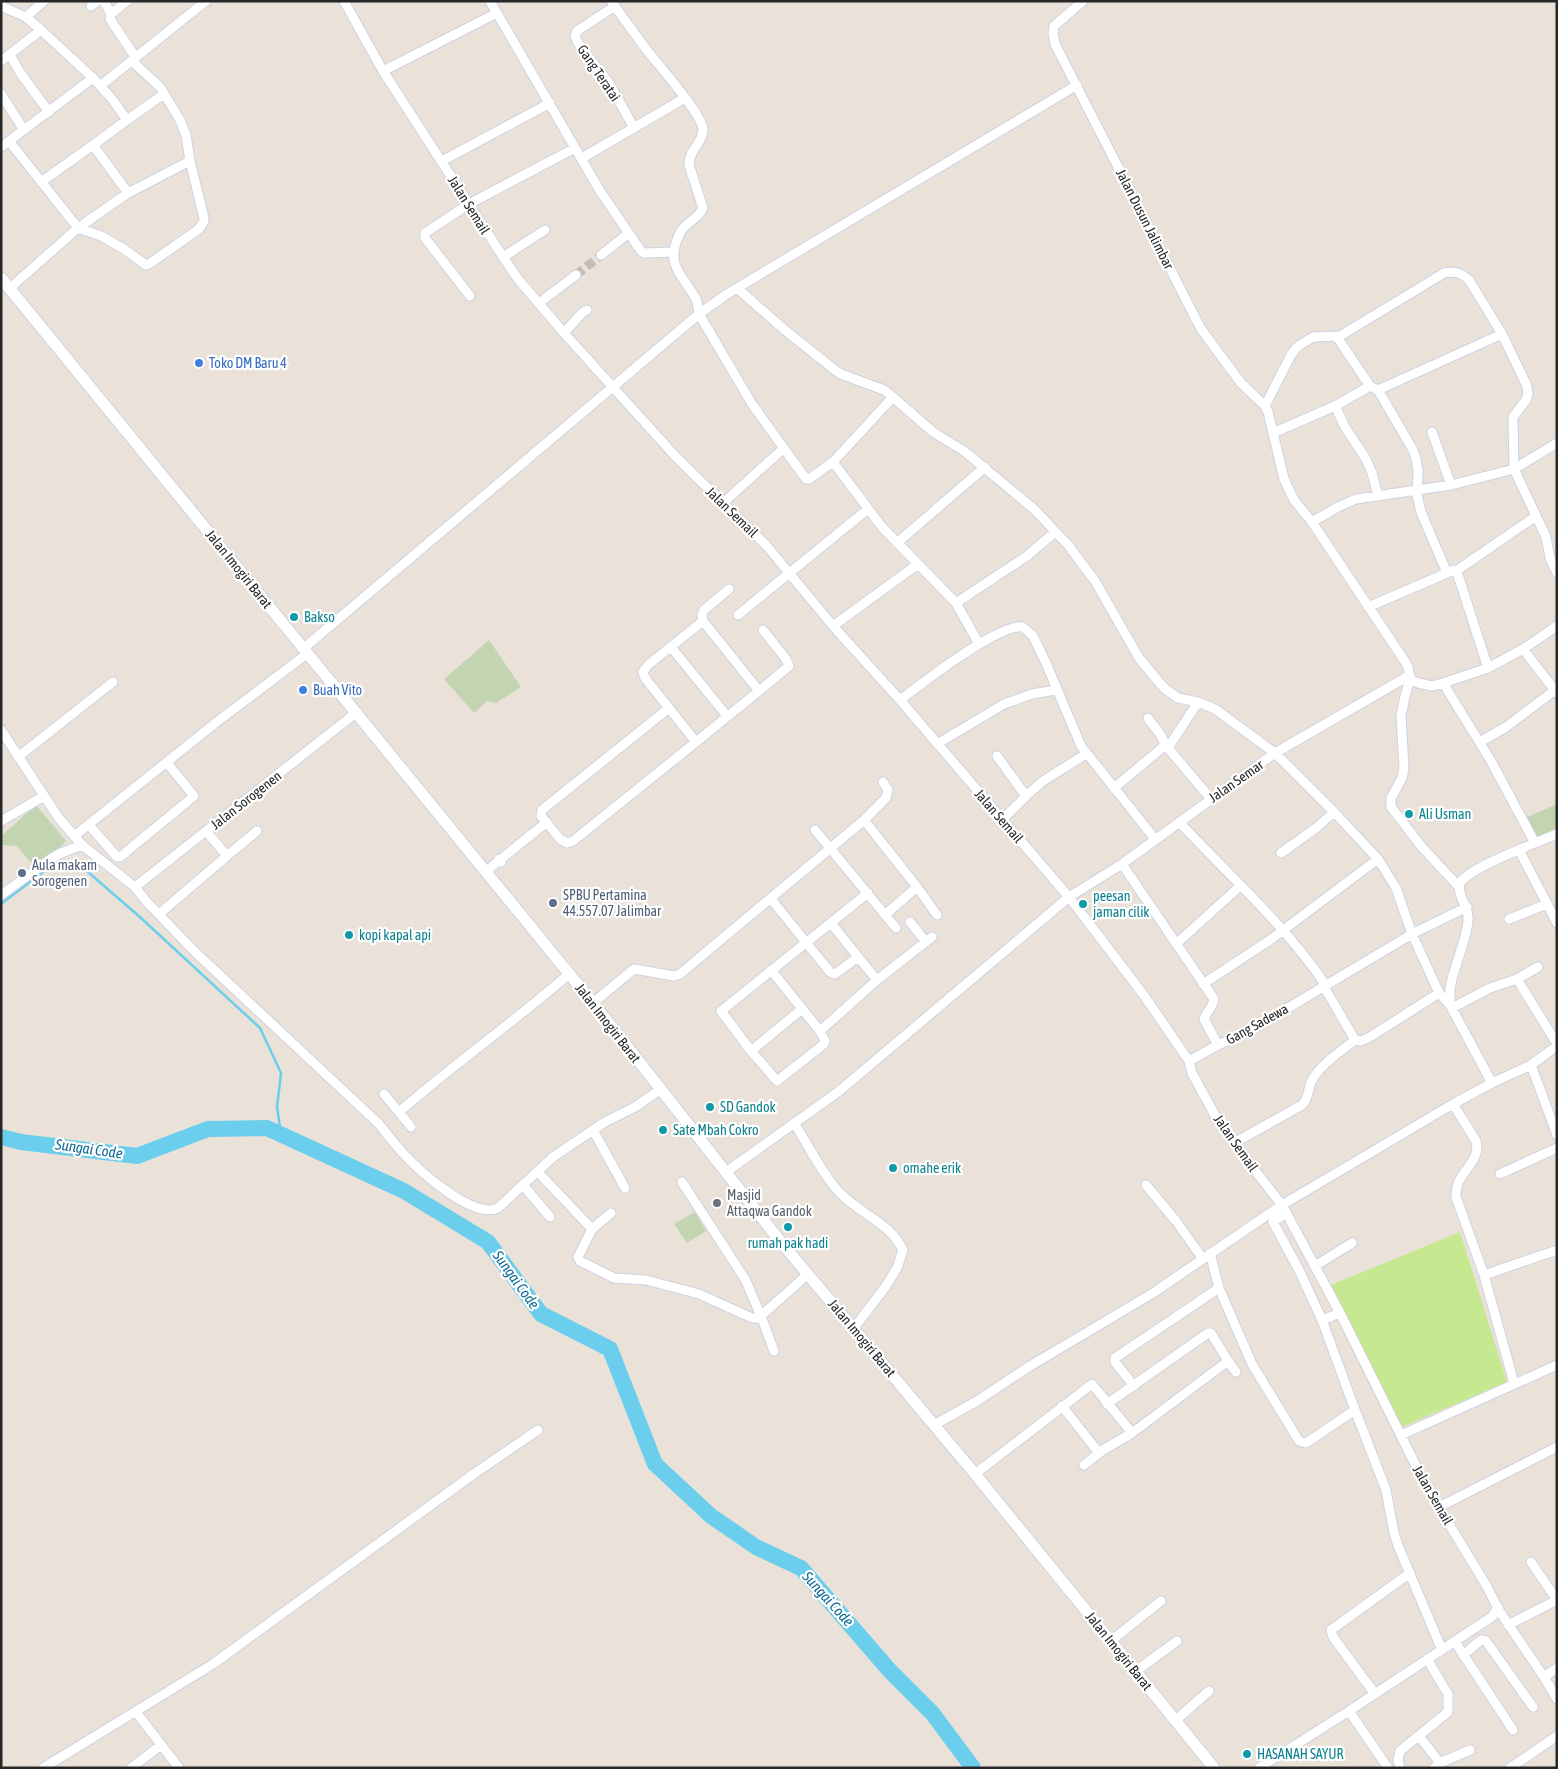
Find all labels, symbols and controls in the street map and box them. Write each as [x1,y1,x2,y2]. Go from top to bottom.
street label: Gang Teratai [574,42,624,104]
street label: Jalan Dusun Jalimbar [1113,166,1178,273]
street label: Jalan Semail [445,173,493,237]
place label: Toko DM Baru 4 [209,355,287,371]
marker: Toko DM Baru 4 [193,357,205,369]
street label: Jalan Semail [703,483,761,541]
street label: Jalan Imogiri Barat [203,527,275,611]
place label: Bakso [304,609,335,625]
marker: Bakso [288,611,300,623]
place label: Buah Vito [313,682,362,698]
marker: Buah Vito [297,684,309,696]
street label: Jalan Semar [1206,756,1267,806]
street label: Jalan Sorogenen [208,767,284,833]
street label: Jalan Semail [971,786,1027,846]
place label: Ali Usman [1419,806,1471,822]
marker: Ali Usman [1403,808,1415,820]
place label: Aula makam Sorogenen [32,857,97,889]
marker: Aula makam Sorogenen [16,867,28,879]
place label: SPBU Pertamina 44.557.07 Jalimbar [563,887,662,919]
place label: peesan jaman cilik [1092,888,1150,920]
marker: SPBU Pertamina 44.557.07 Jalimbar [547,897,559,909]
marker: peesan jaman cilik [1077,898,1089,910]
place label: kopi kapal api [359,927,431,943]
marker: kopi kapal api [343,929,355,941]
street label: Jalan Imogiri Barat [572,980,644,1066]
street label: Gang Sadewa [1223,1000,1291,1048]
place label: SD Gandok [720,1099,776,1115]
marker: SD Gandok [704,1101,716,1113]
street label: Jalan Semail [1211,1112,1262,1175]
place label: Sate Mbah Cokro [673,1122,759,1138]
marker: Sate Mbah Cokro [657,1124,669,1136]
water label: Sungai Code [53,1135,124,1162]
place label: omahe erik [903,1160,961,1176]
marker: omahe erik [887,1162,899,1174]
place label: Masjid Attaqwa Gandok [727,1187,812,1219]
marker: Masjid Attaqwa Gandok [711,1197,723,1209]
marker: rumah pak hadi [782,1221,794,1233]
place label: rumah pak hadi [748,1235,828,1251]
water label: Sungai Code [489,1246,543,1312]
street label: Jalan Imogiri Barat [825,1296,899,1380]
street label: Jalan Semail [1410,1463,1456,1528]
water label: Sungai Code [799,1567,857,1630]
street label: Jalan Imogiri Barat [1083,1609,1155,1693]
place label: HASANAH SAYUR [1257,1746,1343,1762]
marker: HASANAH SAYUR [1241,1748,1253,1760]

